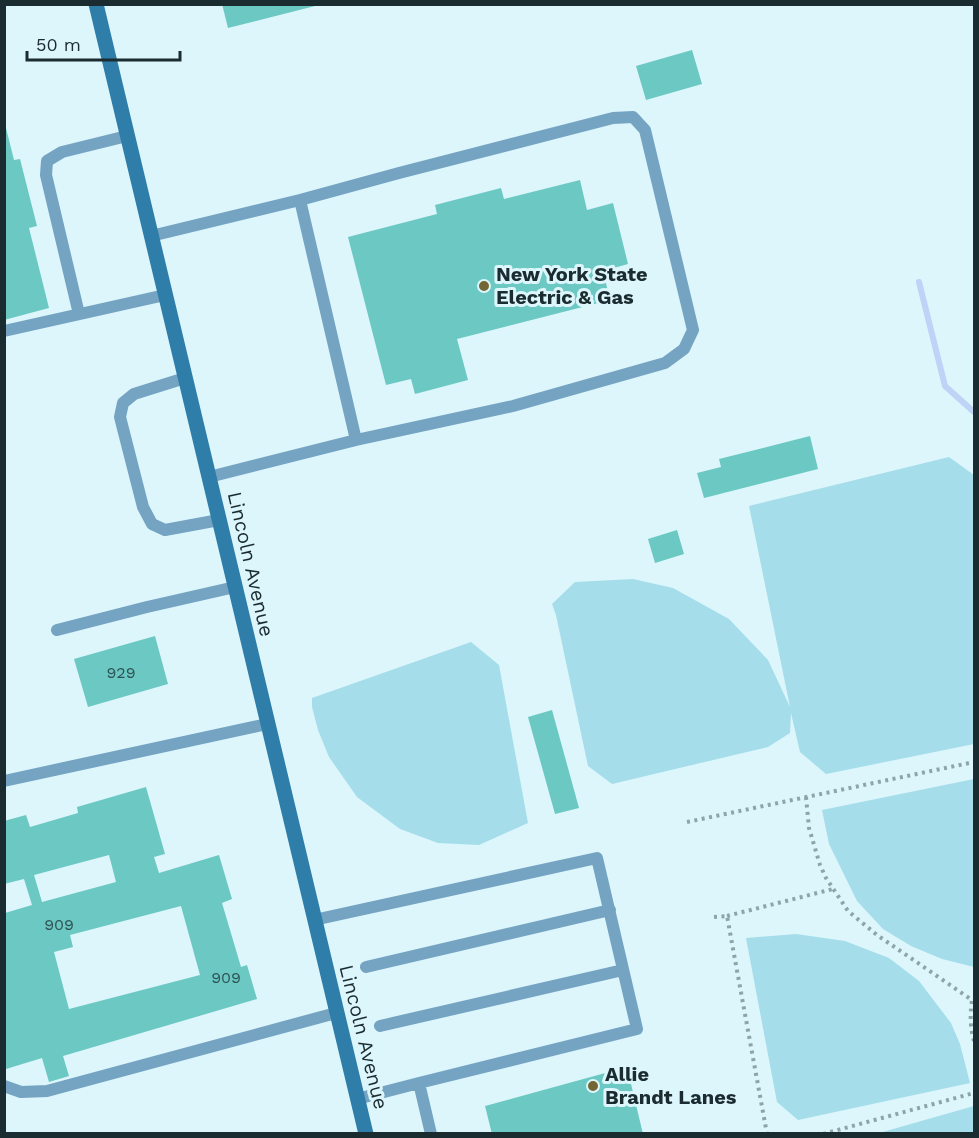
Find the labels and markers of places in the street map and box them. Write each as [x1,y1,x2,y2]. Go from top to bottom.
place label: New York State Electric & Gas [496,262,648,309]
marker: New York State Electric & Gas [477,279,491,293]
place label: Allie Brandt Lanes [605,1062,737,1109]
marker: Allie Brandt Lanes [586,1079,600,1093]

